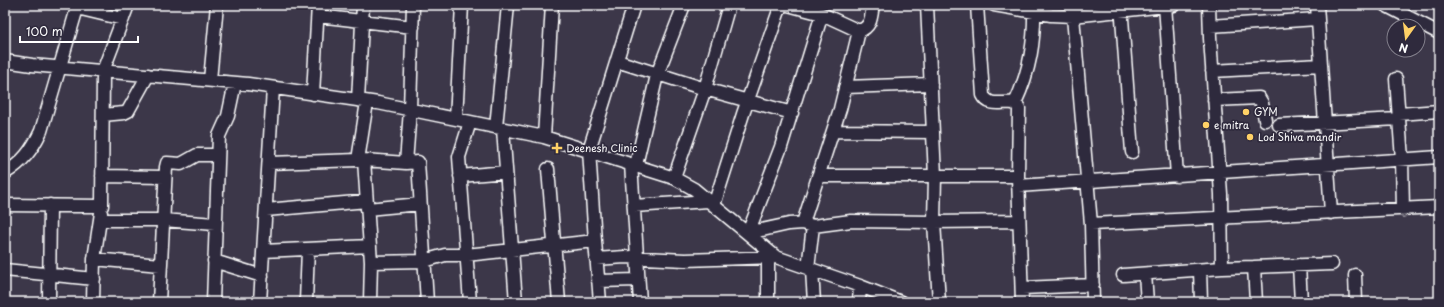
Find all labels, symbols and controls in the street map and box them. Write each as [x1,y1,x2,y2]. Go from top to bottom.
scale bar [20,18,138,44]
north arrow [1386,18,1426,58]
text: 100 m [26,22,63,40]
text: N [1397,39,1410,57]
place label: GYM [1254,104,1278,119]
marker: GYM [1241,107,1251,117]
place label: e mitra [1214,117,1250,132]
marker: e mitra [1201,120,1211,130]
place label: Lod Shiva mandir [1258,129,1342,144]
marker: Lod Shiva mandir [1245,132,1255,142]
place label: Deenesh Clinic [566,140,637,155]
marker: Deenesh Clinic [551,142,563,154]

